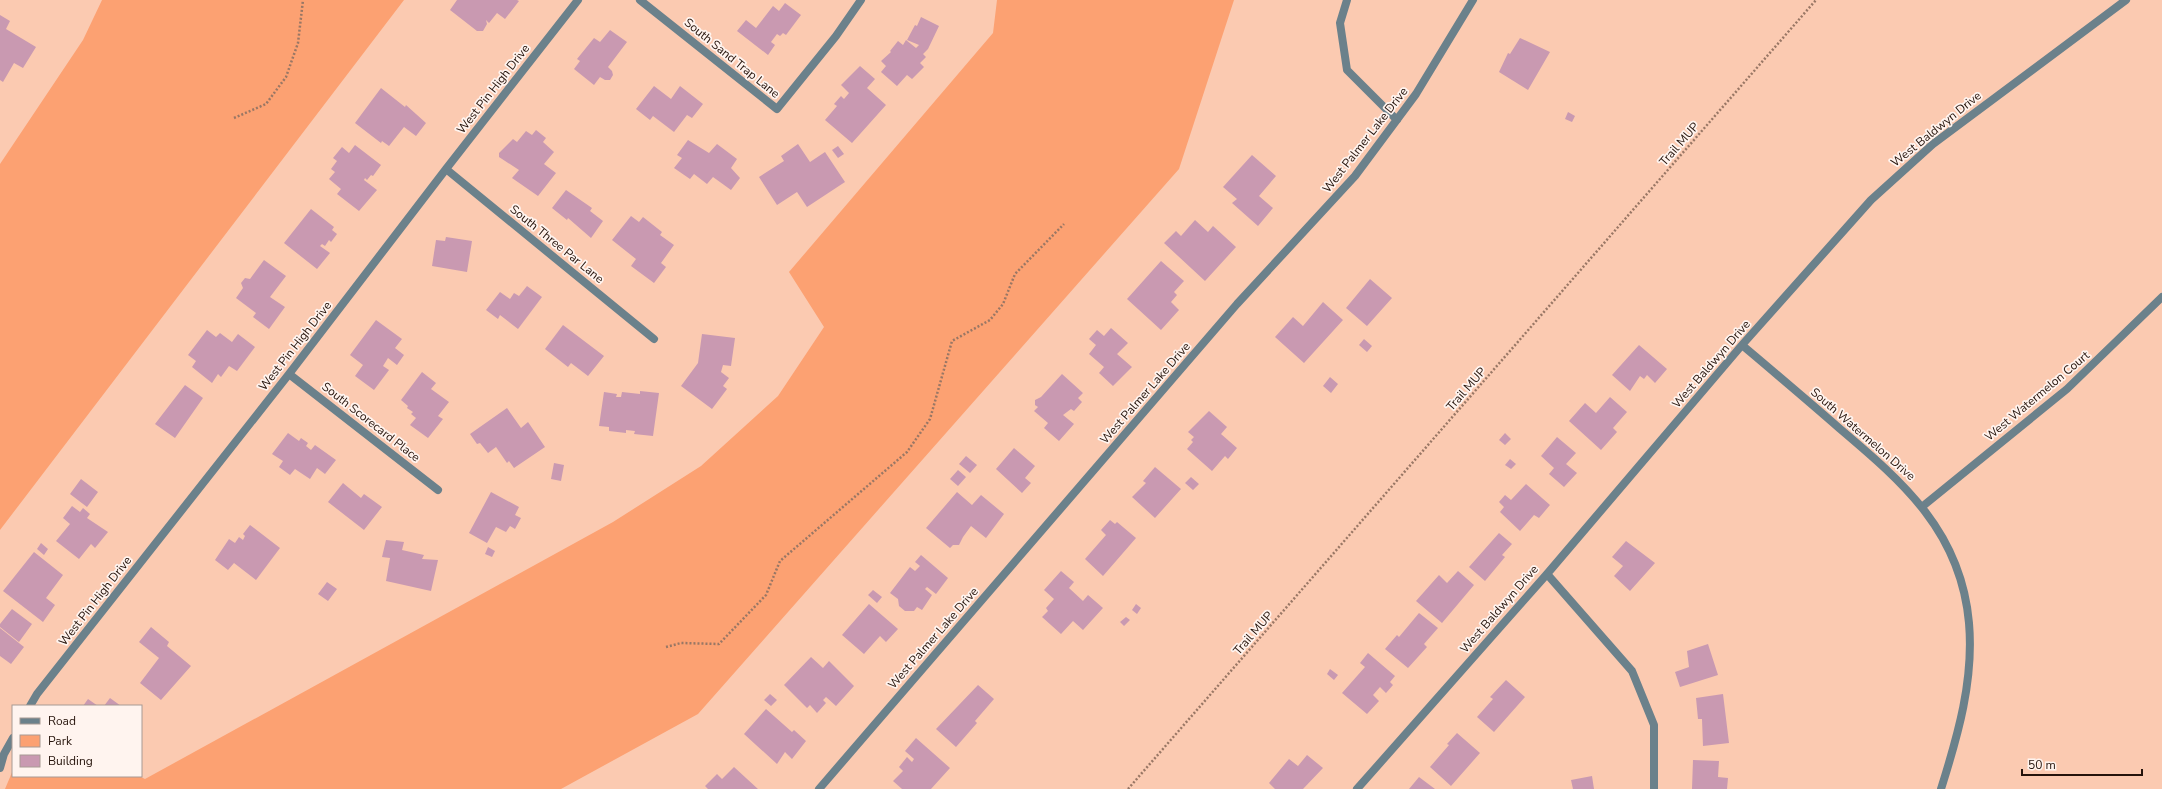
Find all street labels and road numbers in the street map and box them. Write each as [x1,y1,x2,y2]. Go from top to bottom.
street label: South Sand Trap Lane [681,14,783,102]
street label: West Pin High Drive [453,41,533,137]
street label: West Palmer Lake Drive [1319,84,1411,196]
street label: West Baldwyn Drive [1888,88,1984,170]
street label: Trail MUP [1656,118,1703,169]
street label: South Three Par Lane [507,201,607,287]
street label: West Pin High Drive [255,298,335,394]
street label: West Baldwyn Drive [1668,317,1754,411]
street label: West Palmer Lake Drive [1096,339,1194,447]
street label: West Watermelon Court [1981,347,2093,445]
street label: Trail MUP [1443,363,1490,414]
street label: South Scorecard Place [319,379,423,465]
street label: South Watermelon Drive [1807,384,1919,484]
street label: West Pin High Drive [55,553,135,649]
street label: West Baldwyn Drive [1456,562,1542,656]
street label: West Palmer Lake Drive [884,584,982,692]
street label: Trail MUP [1230,607,1277,658]

